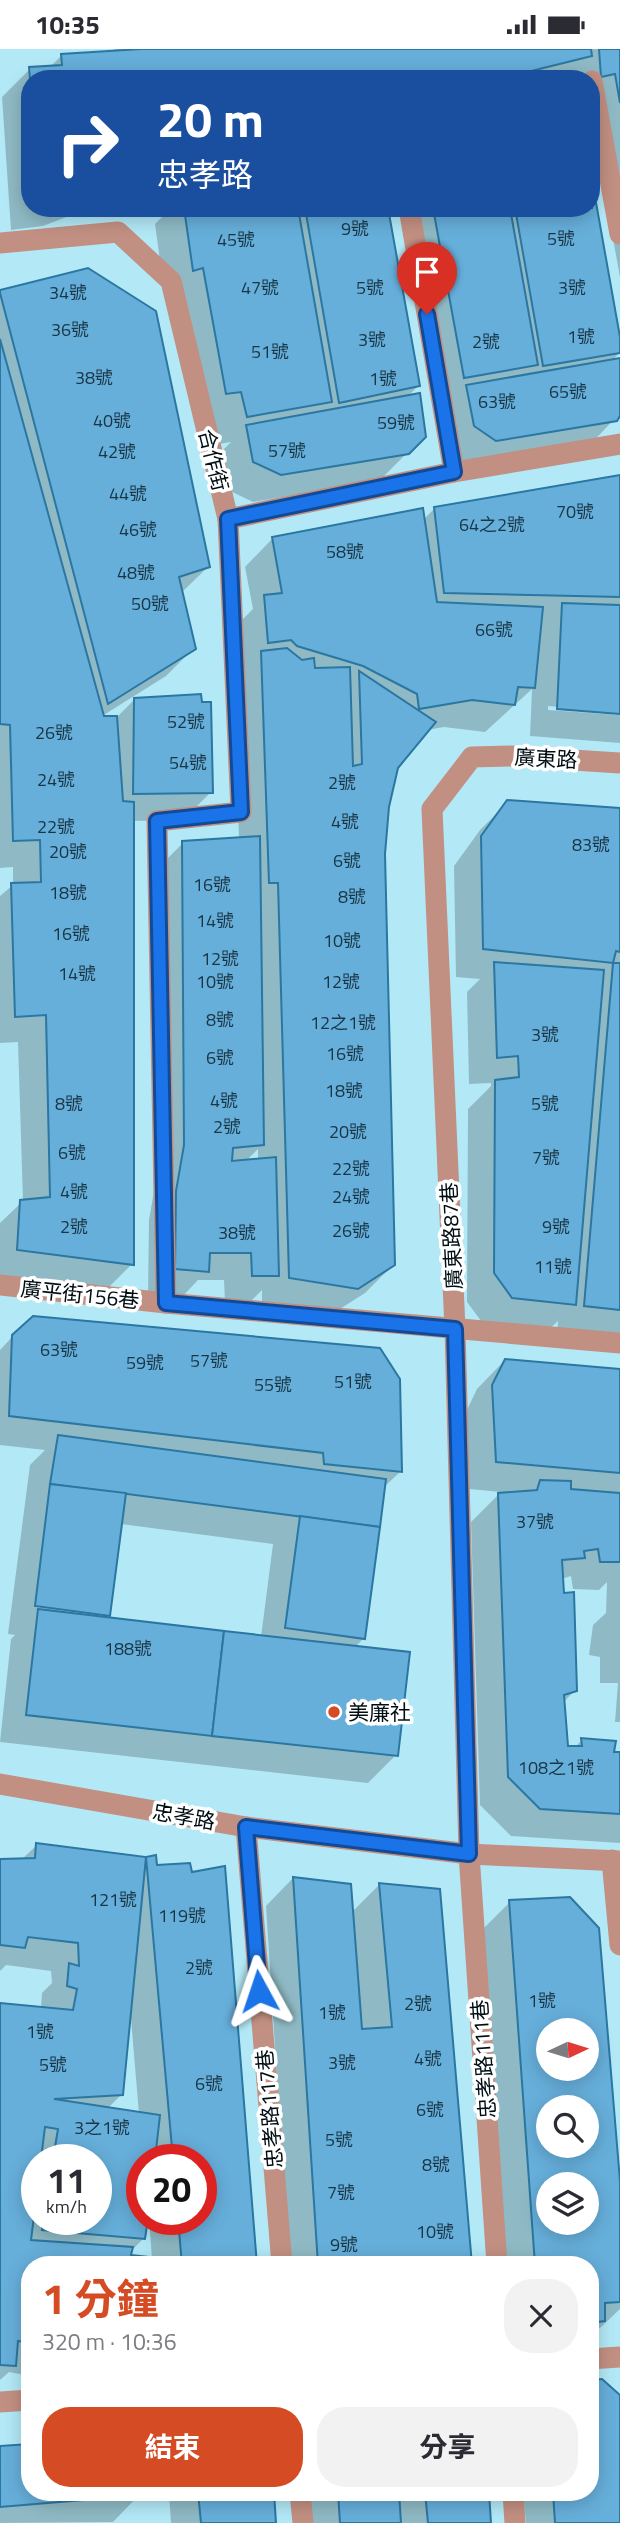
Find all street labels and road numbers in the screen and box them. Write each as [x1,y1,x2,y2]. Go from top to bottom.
street label: 合作街 [191,426,237,494]
street label: 廣東路 [514,740,578,776]
street label: 廣東路87巷 [432,1181,470,1291]
street label: 廣平街156巷 [19,1272,141,1316]
street label: 忠孝路 [150,1795,218,1837]
street label: 忠孝路111巷 [463,1998,503,2120]
street label: 忠孝路117巷 [248,2048,290,2170]

